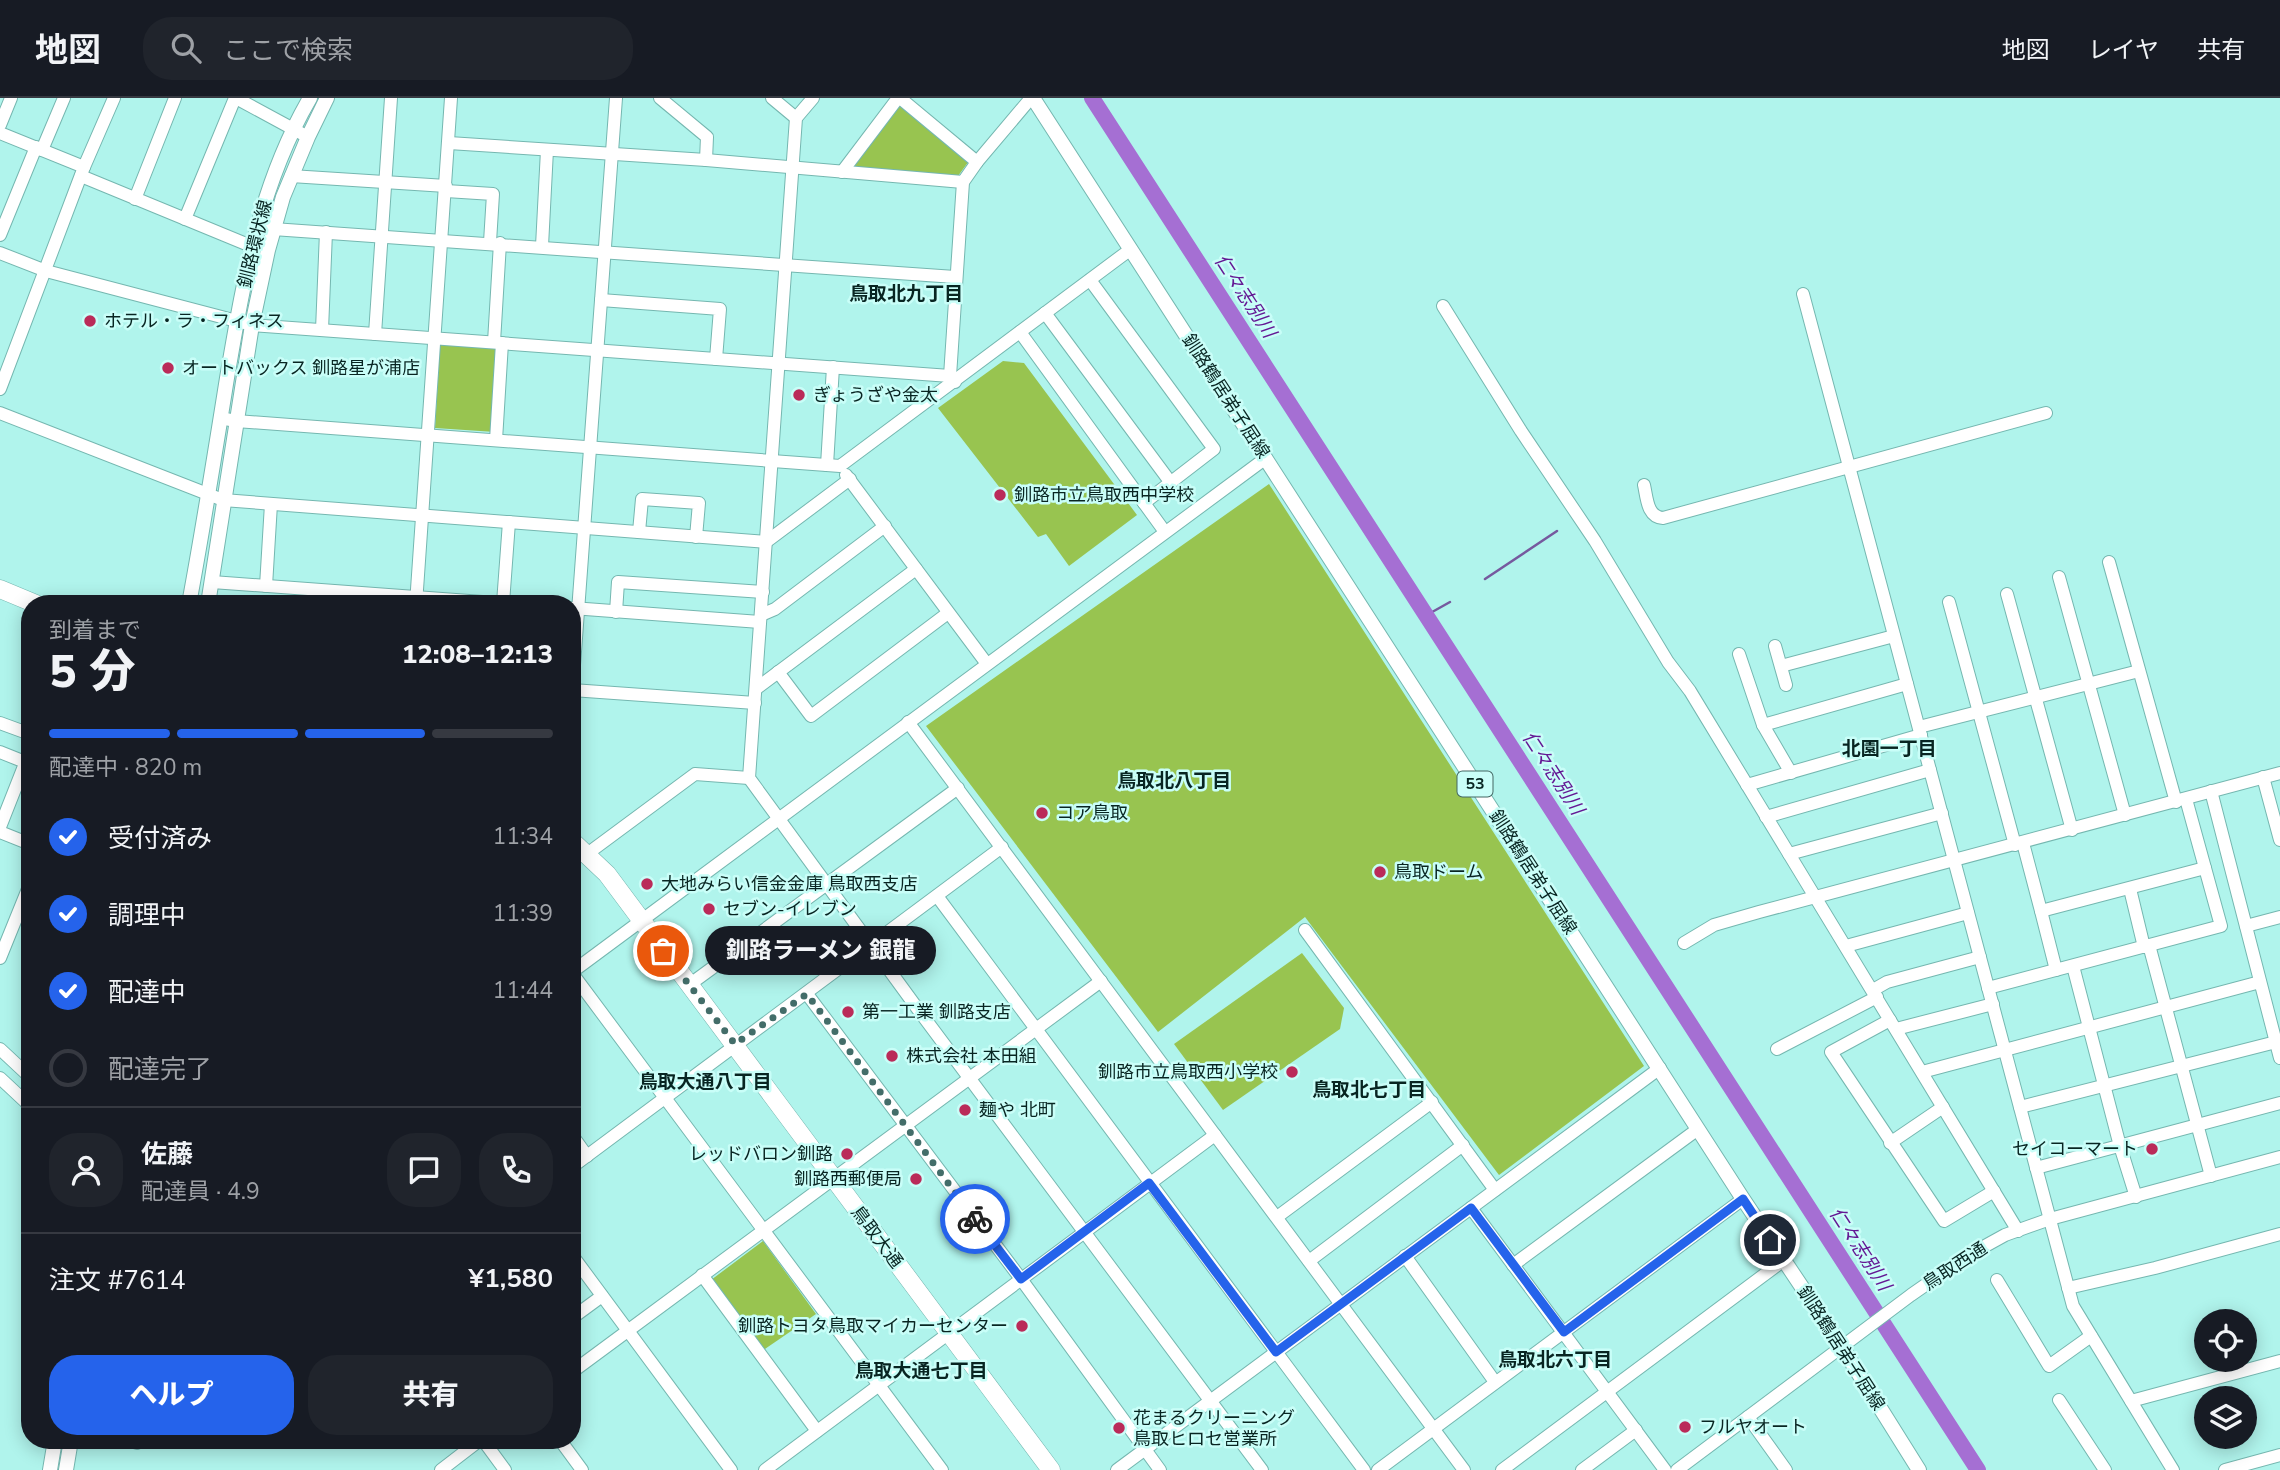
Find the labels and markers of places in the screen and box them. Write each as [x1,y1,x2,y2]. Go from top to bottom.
place label: ホテル・ラ・フィネス [104,309,284,333]
marker: ホテル・ラ・フィネス [82,313,98,329]
place label: オートバックス 釧路星が浦店 [182,356,420,380]
marker: オートバックス 釧路星が浦店 [160,360,176,376]
place label: ぎょうざや金太 [813,383,938,407]
marker: ぎょうざや金太 [791,387,807,403]
place label: 釧路市立鳥取西中学校 [1014,483,1194,507]
marker: 釧路市立鳥取西中学校 [992,487,1008,503]
place label: コア鳥取 [1056,801,1128,825]
marker: コア鳥取 [1034,805,1050,821]
place label: 鳥取ドーム [1394,860,1483,884]
marker: 鳥取ドーム [1372,864,1388,880]
place label: 大地みらい信金金庫 鳥取西支店 [661,872,918,896]
marker: 大地みらい信金金庫 鳥取西支店 [639,876,655,892]
place label: セブン-イレブン [723,897,857,921]
marker: セブン-イレブン [701,901,717,917]
pin [633,921,693,981]
callout: 釧路ラーメン 銀龍 [705,926,936,976]
place label: 第一工業 釧路支店 [862,1000,1011,1024]
marker: 第一工業 釧路支店 [840,1004,856,1020]
place label: 株式会社 本田組 [906,1044,1037,1068]
marker: 株式会社 本田組 [884,1048,900,1064]
place label: 釧路市立鳥取西小学校 [1098,1060,1278,1084]
marker: 釧路市立鳥取西小学校 [1284,1064,1300,1080]
place label: 麺や 北町 [979,1098,1056,1122]
marker: 麺や 北町 [957,1102,973,1118]
place label: セイコーマート [2012,1137,2138,1161]
marker: セイコーマート [2144,1141,2160,1157]
place label: レッドバロン釧路 [689,1142,833,1166]
marker: レッドバロン釧路 [839,1146,855,1162]
place label: 釧路西郵便局 [794,1167,902,1191]
marker: 釧路西郵便局 [908,1171,924,1187]
pin [1740,1210,1800,1270]
place label: 釧路トヨタ鳥取マイカーセンター [738,1314,1008,1338]
marker: 釧路トヨタ鳥取マイカーセンター [1014,1318,1030,1334]
place label: 花まるクリーニング 鳥取ヒロセ営業所 [1133,1406,1295,1451]
place label: フルヤオート [1699,1415,1807,1439]
marker: フルヤオート [1677,1419,1693,1435]
marker: 花まるクリーニング 鳥取ヒロセ営業所 [1111,1420,1127,1436]

